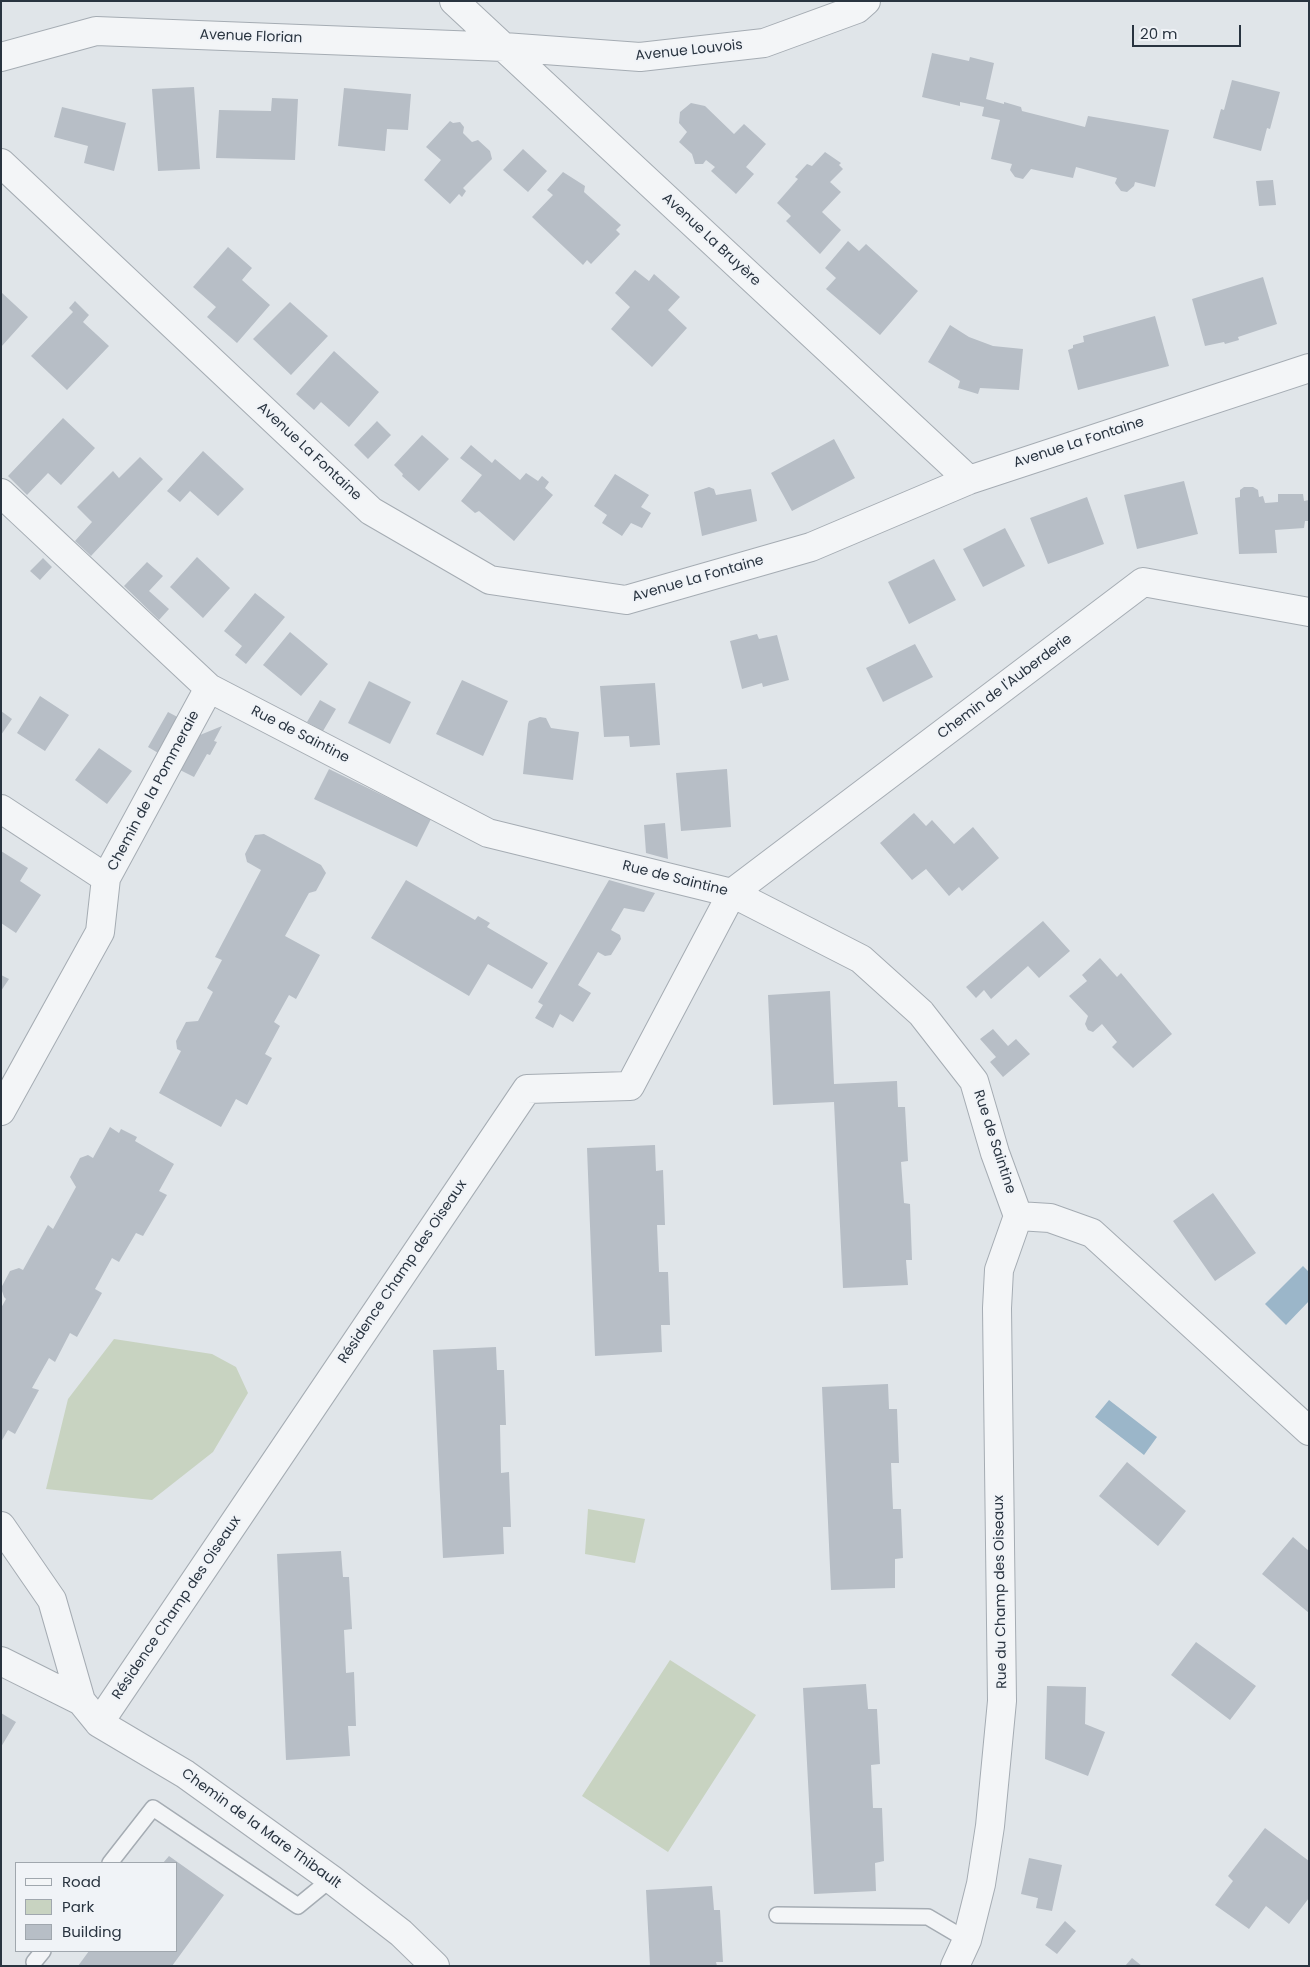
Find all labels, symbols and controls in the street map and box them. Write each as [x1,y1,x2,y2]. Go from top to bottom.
scale bar [1135,15,1244,47]
text: 20 m [1140,23,1178,44]
street label: Avenue Florian [199,27,303,47]
street label: Avenue Louvois [634,37,744,65]
street label: Avenue La Bruyère [658,190,764,290]
street label: Avenue La Fontaine [253,399,365,505]
street label: Avenue La Fontaine [1012,414,1146,472]
street label: Avenue La Fontaine [630,552,766,606]
street label: Chemin de l'Auberderie [935,631,1075,743]
street label: Rue de Saintine [248,703,352,767]
street label: Chemin de la Pommeraie [105,708,203,874]
street label: Rue de Saintine [621,858,729,900]
street label: Rue de Saintine [969,1088,1019,1196]
street label: Résidence Champ des Oiseaux [335,1177,471,1367]
street label: Rue du Champ des Oiseaux [991,1495,1011,1689]
street label: Résidence Champ des Oiseaux [109,1513,245,1703]
street label: Chemin de la Mare Thibault [178,1765,344,1893]
legend [15,1862,178,1952]
text: Road [62,1871,101,1892]
text: Park [62,1896,94,1917]
text: Building [62,1921,122,1942]

